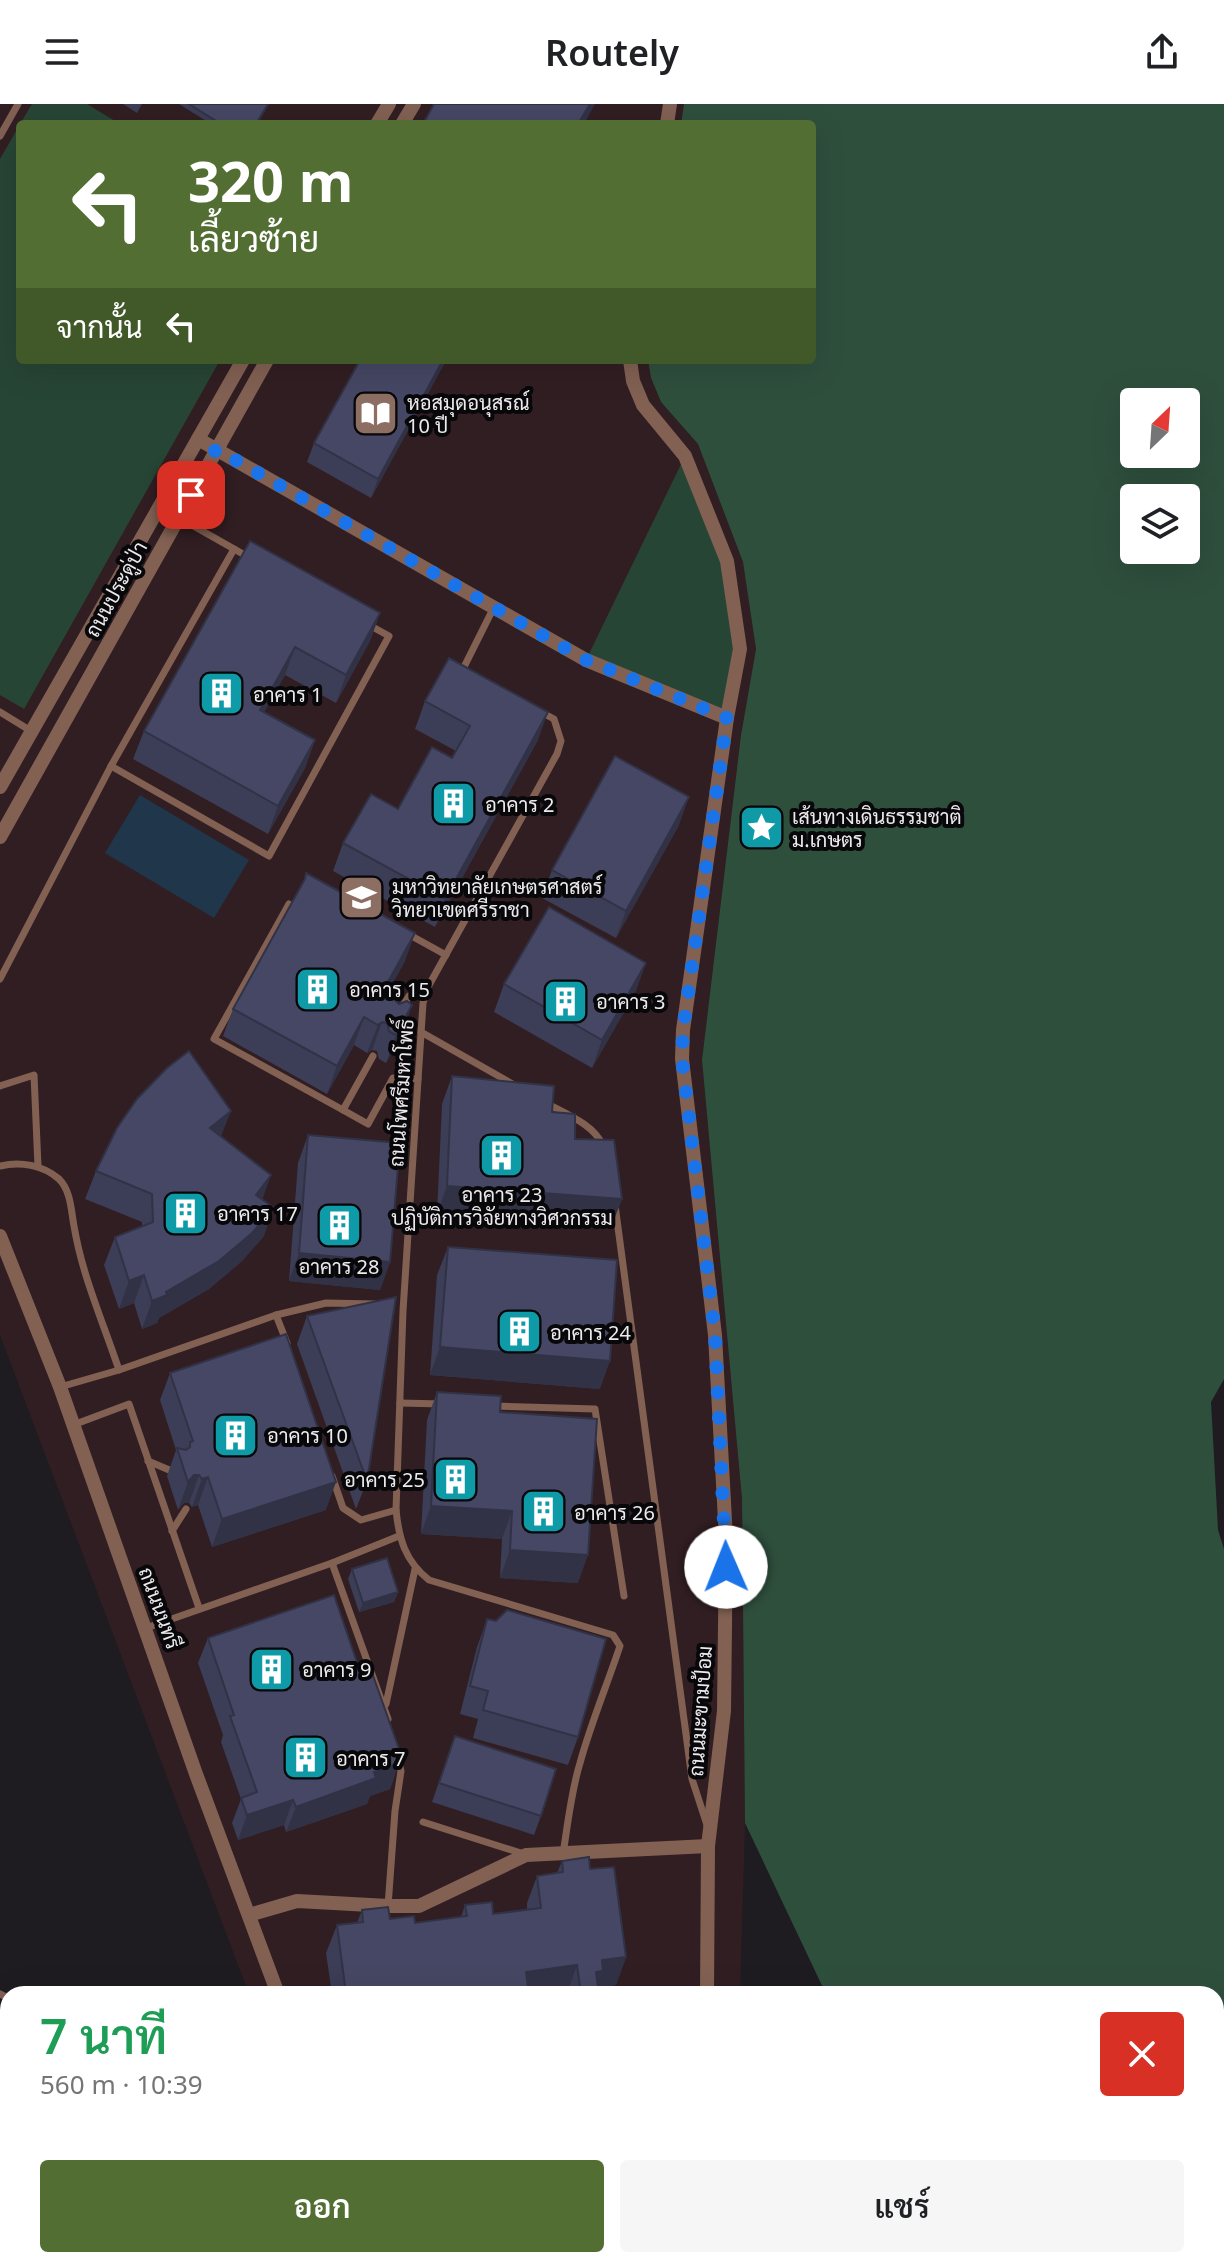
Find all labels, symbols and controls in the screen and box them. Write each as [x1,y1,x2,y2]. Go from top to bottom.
text: Routely [545,28,679,77]
icon: menu [40,30,84,74]
icon: share [1140,30,1184,74]
text: 320 m [188,142,353,218]
icon: left [56,152,160,256]
text: เลี้ยวซ้าย [188,214,319,263]
icon: left [159,304,203,348]
text: จากนั้น [56,306,143,347]
north arrow [1120,388,1200,468]
map controls [1120,388,1200,564]
library icon: หอสมุดอนุสรณ์ 10 ปี [352,389,400,437]
place label: หอสมุดอนุสรณ์ 10 ปี [407,389,530,439]
pin [157,461,225,529]
icon: arrive [169,473,213,517]
button: layers [1120,484,1200,564]
street label: ถนนประดู่ป่า [79,536,155,643]
building icon: อาคาร 1 [198,670,246,718]
place label: อาคาร 1 [253,681,323,708]
building icon: อาคาร 2 [430,780,478,828]
place label: อาคาร 2 [485,791,555,818]
place label: เส้นทางเดินธรรมชาติ ม.เกษตร [792,803,962,853]
place icon: เส้นทางเดินธรรมชาติ ม.เกษตร [737,804,785,852]
place label: มหาวิทยาลัยเกษตรศาสตร์ วิทยาเขตศรีราชา [391,873,603,923]
school or university icon: มหาวิทยาลัยเกษตรศาสตร์ วิทยาเขตศรีราชา [337,874,385,922]
building icon: อาคาร 15 [294,965,342,1013]
place label: อาคาร 15 [349,976,430,1003]
building icon: อาคาร 3 [541,977,589,1025]
place label: อาคาร 3 [596,988,666,1015]
street label: ถนนโพศรีมหาโพธิ์ [378,1018,420,1168]
building icon: อาคาร 23 ปฏิบัติการวิจัยทางวิศวกรรม [478,1131,526,1179]
place label: อาคาร 23 ปฏิบัติการวิจัยทางวิศวกรรม [391,1181,613,1231]
building icon: อาคาร 17 [162,1189,210,1237]
place label: อาคาร 17 [217,1200,298,1227]
building icon: อาคาร 28 [315,1202,363,1250]
place label: อาคาร 28 [299,1253,379,1280]
building icon: อาคาร 24 [495,1308,543,1356]
place label: อาคาร 24 [550,1319,632,1346]
building icon: อาคาร 10 [212,1411,260,1459]
place label: อาคาร 10 [267,1422,348,1449]
building icon: อาคาร 25 [432,1455,480,1503]
place label: อาคาร 25 [344,1466,425,1493]
building icon: อาคาร 26 [519,1488,567,1536]
place label: อาคาร 26 [574,1499,655,1526]
position arrow [684,1525,768,1609]
street label: ถนนนนทรี [133,1563,187,1653]
building icon: อาคาร 9 [247,1645,295,1693]
street label: ถนนมะขามป้อม [682,1645,718,1777]
place label: อาคาร 9 [302,1656,372,1683]
building icon: อาคาร 7 [281,1734,329,1782]
place label: อาคาร 7 [336,1745,406,1772]
text: 7 นาที [40,2003,167,2068]
button: close [1100,2012,1184,2096]
text: 560 m · 10:39 [40,2066,203,2102]
button: ออก [40,2160,604,2252]
button: แชร์ [620,2160,1184,2252]

